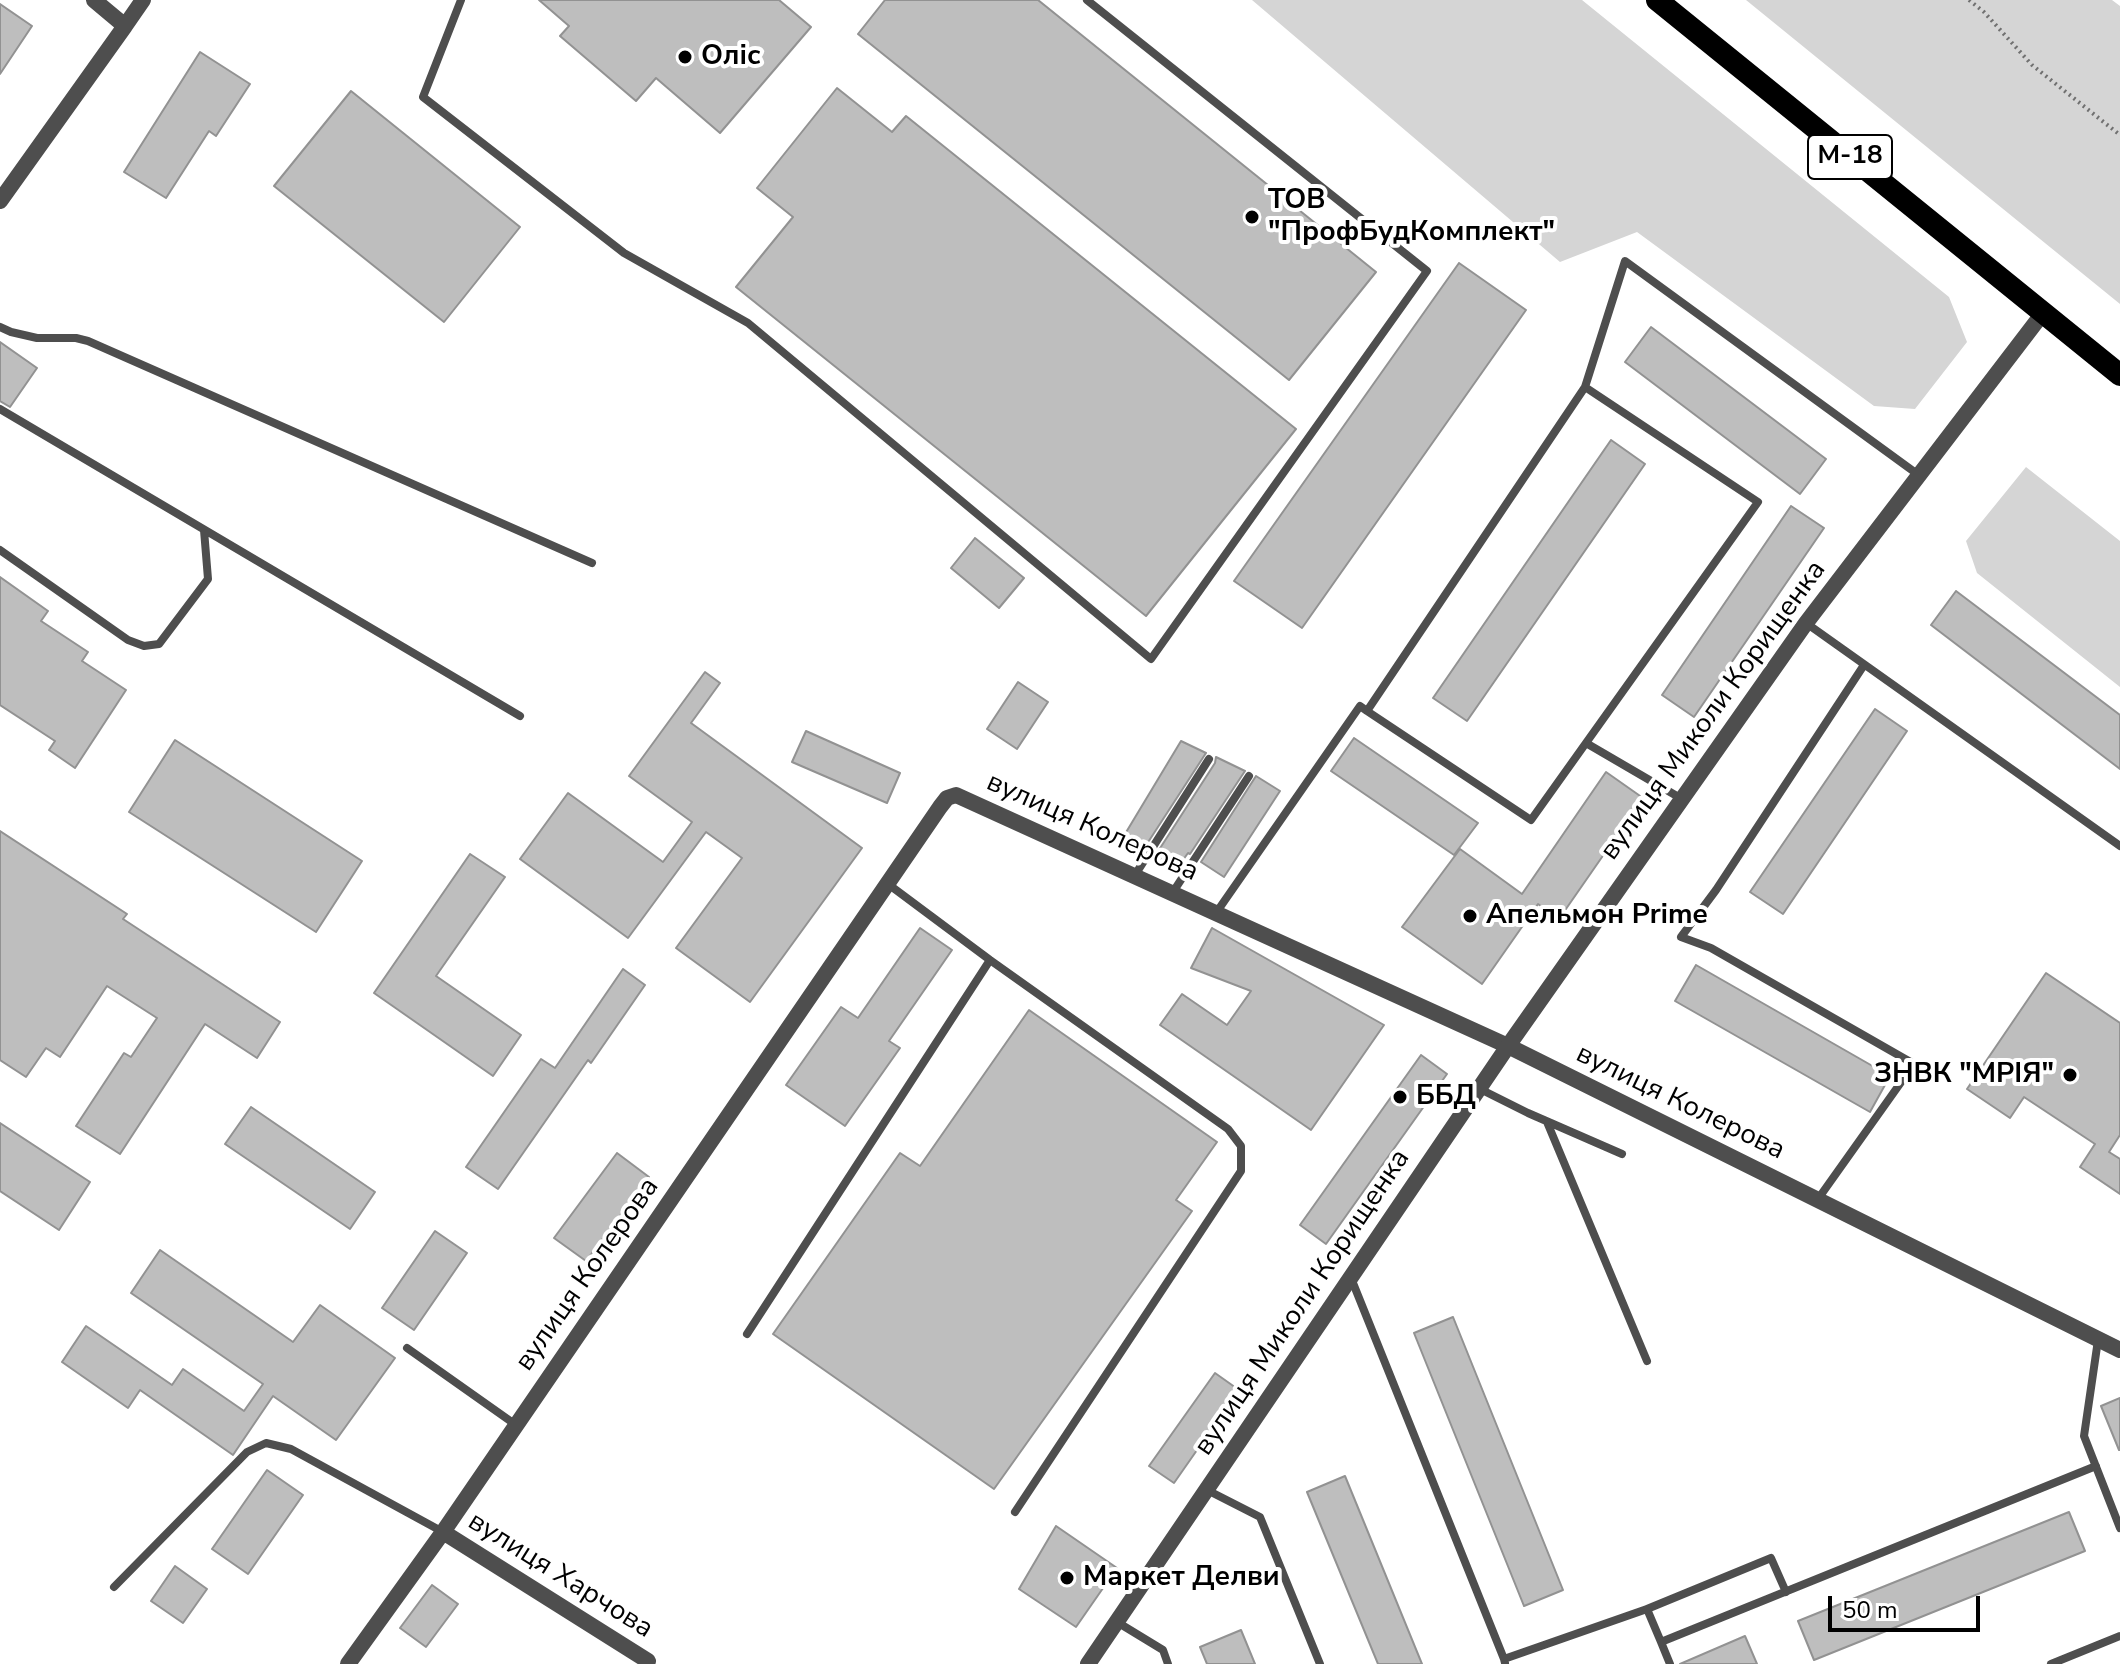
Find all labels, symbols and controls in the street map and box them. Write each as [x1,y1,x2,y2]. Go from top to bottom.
place label: Оліс [701,40,761,74]
marker: Оліс [676,48,694,66]
road number: М-18 [1808,135,1892,179]
place label: ТОВ "ПрофБудКомплект" [1268,184,1555,250]
marker: ТОВ "ПрофБудКомплект" [1243,208,1261,226]
street label: вулиця Миколи Корищенка [1594,555,1834,867]
street label: вулиця Колерова [981,766,1203,890]
place label: Апельмон Prime [1486,899,1708,933]
marker: Апельмон Prime [1461,907,1479,925]
street label: вулиця Колерова [1570,1038,1790,1168]
place label: ЗНВК "МРІЯ" [1874,1058,2054,1092]
marker: ЗНВК "МРІЯ" [2061,1066,2079,1084]
place label: ББД [1416,1080,1476,1114]
marker: ББД [1391,1088,1409,1106]
street label: вулиця Миколи Корищенка [1188,1144,1418,1462]
street label: вулиця Колерова [509,1172,667,1378]
street label: вулиця Харчова [461,1506,659,1646]
place label: Маркет Делви [1083,1561,1280,1595]
marker: Маркет Делви [1058,1569,1076,1587]
scale bar [1832,1580,1984,1630]
text: 50 m [1842,1594,1898,1626]

